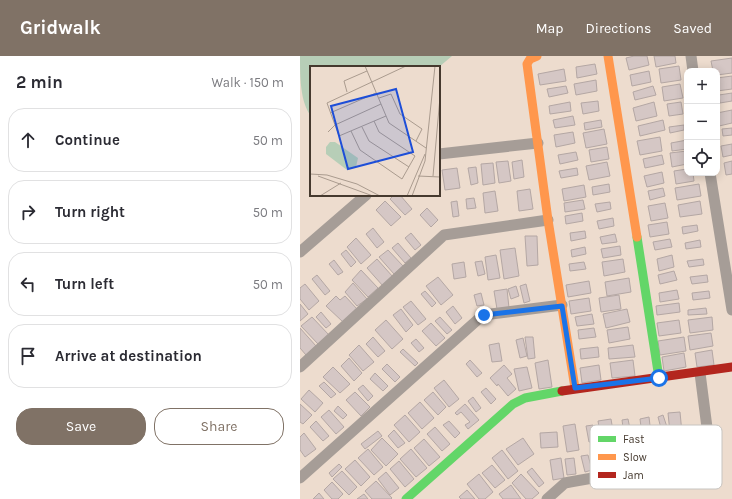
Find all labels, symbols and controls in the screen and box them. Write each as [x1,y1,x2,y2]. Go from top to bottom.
text: Gridwalk [20,17,101,39]
text: Map [536,20,564,37]
text: Directions [586,20,651,37]
text: Saved [673,20,712,37]
inset map [310,66,440,196]
map controls [684,68,720,176]
button: + [684,68,720,104]
text: 2 min [16,72,63,92]
text: Walk · 150 m [212,75,284,90]
button: − [684,104,720,140]
icon: ahead [17,129,39,151]
text: Continue [55,131,120,149]
text: 50 m [253,133,283,148]
button: locate [684,140,720,176]
icon: right [17,201,39,223]
text: Turn right [55,203,125,221]
text: 50 m [253,205,283,220]
icon: left [17,273,39,295]
text: Turn left [55,275,114,293]
text: 50 m [253,277,283,292]
route end [475,306,493,324]
icon: arrive [17,345,39,367]
text: Arrive at destination [55,347,202,365]
route start [650,369,668,387]
button: Save [16,408,146,445]
button: Share [154,408,284,445]
legend [590,425,722,489]
text: Fast [623,433,644,446]
text: Slow [623,451,647,464]
text: Jam [623,469,644,482]

